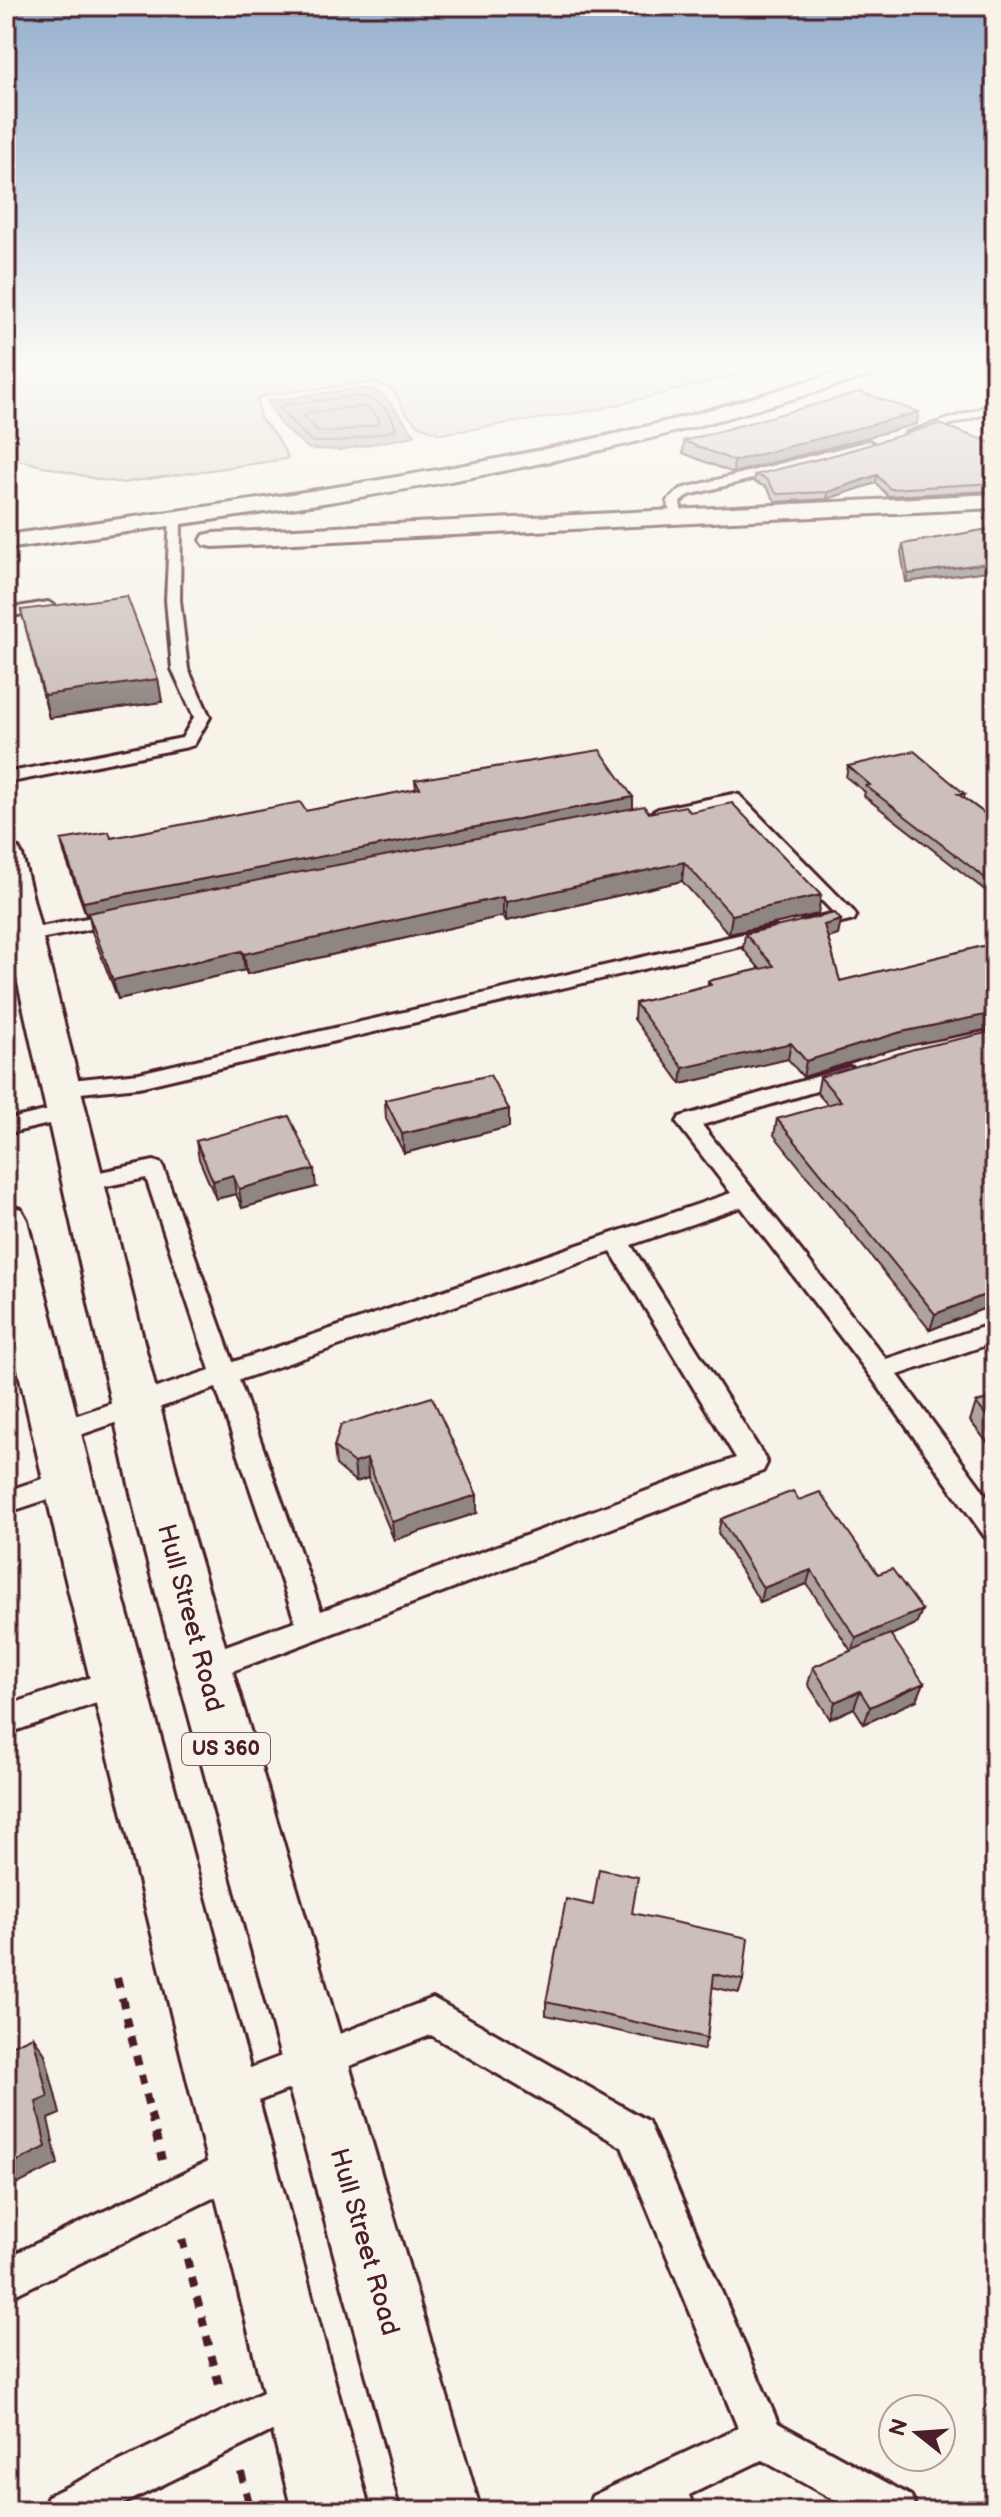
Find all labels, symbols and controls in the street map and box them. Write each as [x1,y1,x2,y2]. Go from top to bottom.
street label: Hull Street Road [150,1521,230,1715]
road number: US 360 [182,1733,270,1765]
street label: Hull Street Road [323,2145,405,2339]
north arrow [877,2393,957,2473]
text: N [884,2416,915,2439]

